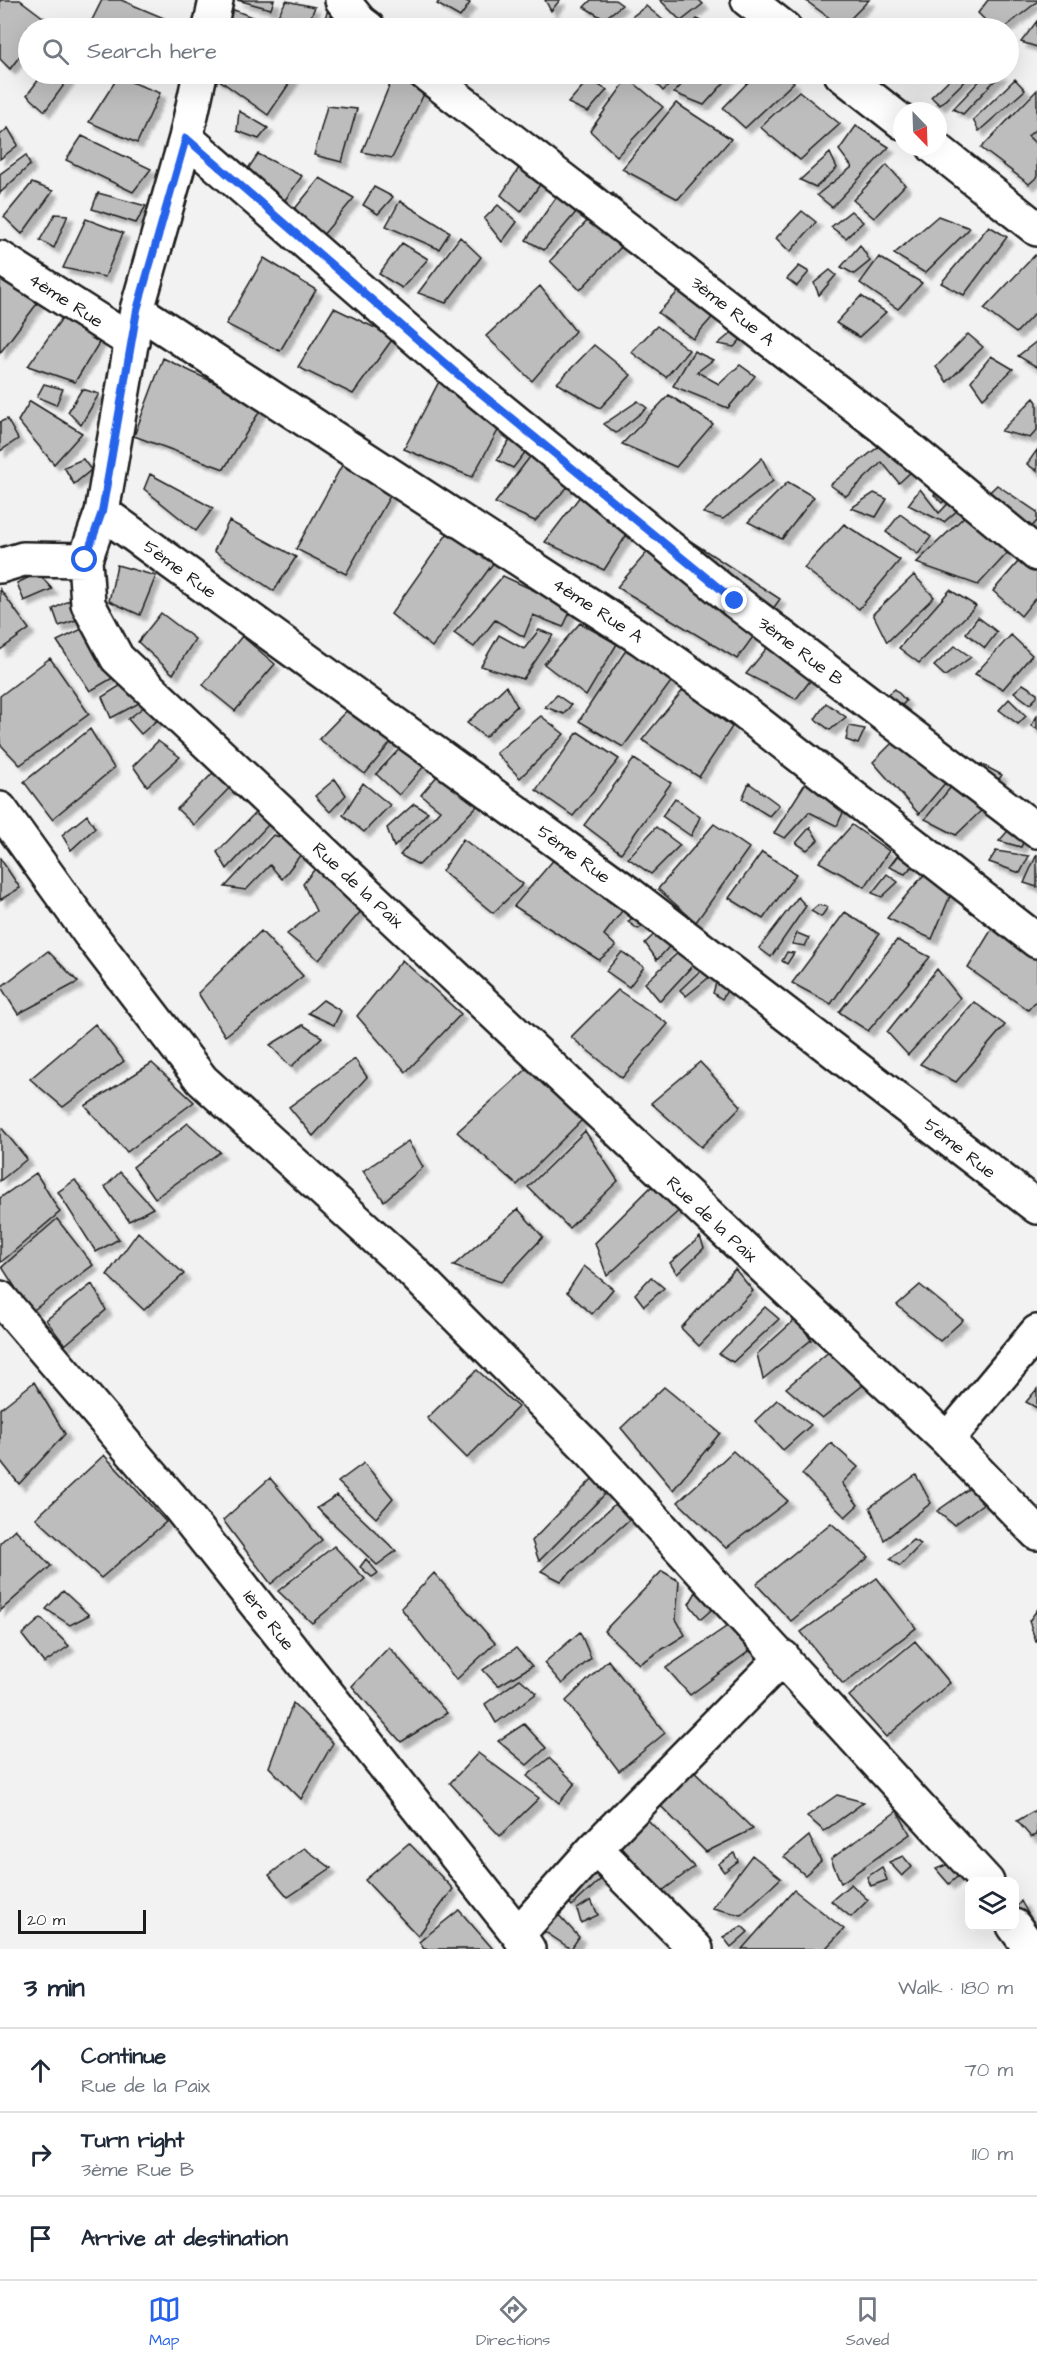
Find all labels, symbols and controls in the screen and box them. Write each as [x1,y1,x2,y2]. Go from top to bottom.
search box [18,18,1019,84]
icon: search [39,35,72,68]
text: Search here [87,36,217,67]
north arrow [893,102,947,156]
street label: 4ème Rue [23,267,108,334]
street label: 3ème Rue A [685,271,780,352]
street label: 5ème Rue [138,534,222,605]
route start [71,546,97,572]
street label: 4ème Rue A [548,572,648,649]
route end [721,587,747,613]
street label: 3ème Rue B [753,611,849,692]
street label: 5ème Rue [532,819,616,890]
street label: Rue de la Paix [307,837,409,934]
street label: 5ème Rue [918,1112,1001,1185]
street label: Rue de la Paix [661,1171,763,1268]
street label: 1ère Rue [237,1585,300,1656]
map controls [965,1877,1019,1931]
button: layers [965,1877,1019,1931]
scale bar [18,1907,146,1934]
text: 20 m [27,1909,65,1931]
text: 3 min [24,1970,85,2006]
text: Walk · 180 m [898,1974,1013,2002]
text: Continue [81,2041,166,2072]
icon: ahead [24,2054,57,2087]
text: 70 m [965,2056,1013,2084]
text: Rue de la Paix [81,2072,210,2100]
text: Turn right [81,2125,184,2156]
icon: right [24,2138,57,2171]
text: 110 m [972,2140,1013,2168]
text: 3ème Rue B [81,2156,194,2184]
icon: arrive [24,2222,57,2255]
text: Arrive at destination [81,2223,288,2254]
tab: Map [148,2293,181,2351]
tab: Directions [476,2293,550,2351]
tab: Saved [846,2293,889,2351]

